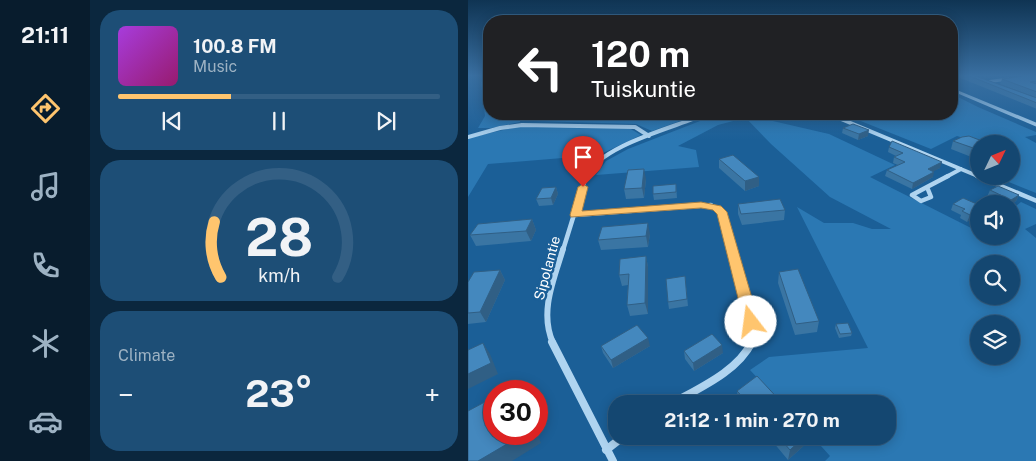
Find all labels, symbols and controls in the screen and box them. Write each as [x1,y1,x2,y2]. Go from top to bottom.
text: 21:11 [21,22,69,48]
text: 120 m [591,34,690,75]
text: 100.8 FM [193,35,277,57]
icon: left [508,35,573,100]
text: Music [193,57,237,76]
text: Tuiskuntie [591,76,696,102]
icon: directions [28,91,63,126]
icon: previous [158,107,186,135]
icon: pause [265,107,293,135]
icon: next [372,107,400,135]
north arrow [970,135,1020,185]
map controls [970,135,1020,365]
pin [562,136,604,187]
icon: arrive [569,143,597,171]
icon: music [28,169,63,204]
button: sound [970,195,1020,245]
text: 28 [245,207,313,268]
street label: Sipolantie [531,234,563,302]
icon: phone [28,248,63,283]
button: search [970,255,1020,305]
text: km/h [258,265,300,286]
position arrow [724,295,776,347]
button: layers [970,315,1020,365]
icon: climate [28,326,63,361]
text: Climate [118,346,175,365]
text: 23° [245,371,313,416]
text: − [118,378,134,411]
text: + [424,378,440,411]
speed limit sign: 30 [483,380,548,445]
icon: car [28,404,63,439]
text: 21:12 · 1 min · 270 m [664,409,840,431]

